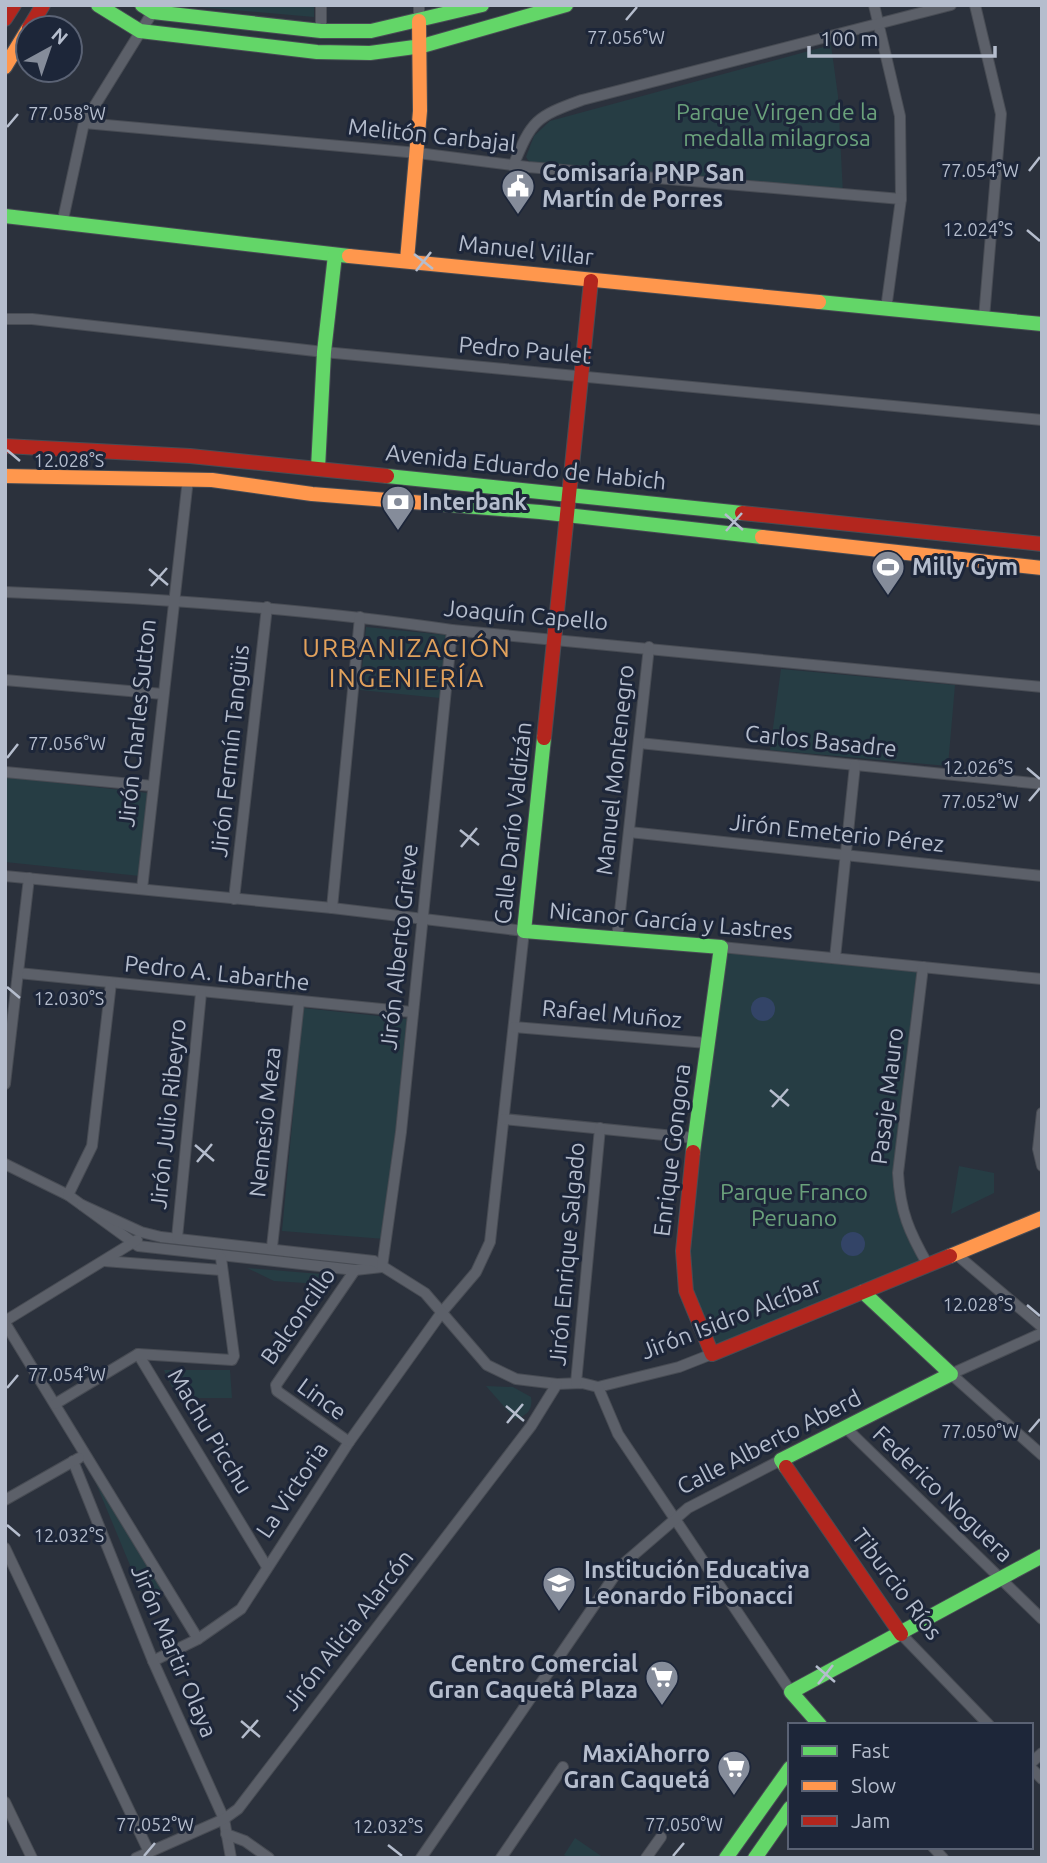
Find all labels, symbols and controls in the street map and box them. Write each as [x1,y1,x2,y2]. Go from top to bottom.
north arrow [14,14,84,84]
scale bar [809,14,995,58]
text: N [47,23,72,49]
text: 100 m [820,26,878,50]
text: 77.056°W [587,27,665,47]
park label: Parque Virgen de la medalla milagrosa [676,99,878,150]
text: 77.058°W [28,103,106,123]
street label: Melitón Carbajal [347,113,517,156]
place label: Comisaría PNP San Martín de Porres [542,160,745,211]
text: 77.054°W [941,160,1019,180]
public building icon: Comisaría PNP San Martín de Porres [499,167,537,216]
text: 12.024°S [943,219,1013,239]
street label: Manuel Villar [457,230,595,269]
street label: Pedro Paulet [458,331,592,368]
street label: Avenida Eduardo de Habich [385,439,668,494]
text: 12.028°S [34,450,104,470]
bank icon: Interbank [379,483,417,532]
place label: Interbank [422,489,527,514]
sports icon: Milly Gym [869,548,907,597]
place label: Milly Gym [912,554,1018,579]
street label: Joaquín Capello [443,595,609,634]
street label: Jirón Charles Sutton [113,618,160,828]
district label: URBANIZACIÓN INGENIERÍA [302,633,512,692]
street label: Jirón Fermín Tangüis [206,643,253,858]
street label: Manuel Montenegro [591,663,638,876]
street label: Calle Darío Valdizán [489,720,536,926]
street label: Carlos Basadre [744,720,898,761]
text: 77.056°W [28,733,106,753]
text: 12.026°S [943,757,1013,777]
text: 77.052°W [941,791,1019,811]
street label: Jirón Emeterio Pérez [729,809,946,856]
street label: Jirón Alberto Grieve [375,843,422,1051]
street label: Nicanor García y Lastres [548,897,794,944]
street label: Pedro A. Labarthe [123,950,311,995]
text: 12.030°S [34,988,104,1008]
street label: Rafael Muñoz [541,995,683,1032]
street label: Jirón Julio Ribeyro [145,1017,190,1211]
street label: Pasaje Mauro [866,1026,907,1166]
street label: Nemesio Meza [244,1046,285,1198]
street label: Enrique Gongora [648,1062,695,1238]
street label: Jirón Enrique Salgado [544,1141,589,1367]
park label: Parque Franco Peruano [720,1179,868,1230]
street label: Balconcillo [255,1263,340,1369]
street label: Jirón Isidro Alcíbar [637,1272,825,1363]
text: 12.028°S [943,1294,1013,1314]
text: 77.054°W [28,1364,106,1384]
street label: Machu Picchu [163,1364,257,1498]
street label: Lince [293,1373,351,1425]
street label: Calle Alberto Aberd [673,1384,865,1499]
street label: Federico Noguera [868,1421,1018,1567]
text: 77.050°W [941,1421,1019,1441]
street label: La Victoria [251,1438,332,1542]
street label: Tiburcio Ríos [848,1523,947,1644]
text: 12.032°S [34,1525,104,1545]
street label: Jirón Alicia Alarcón [277,1545,418,1715]
place label: Institución Educativa Leonardo Fibonacci [584,1557,810,1608]
street label: Jirón Martir Olaya [127,1561,222,1741]
school or university icon: Institución Educativa Leonardo Fibonacci [540,1564,578,1613]
place label: Centro Comercial Gran Caquetá Plaza [428,1651,638,1702]
supermarket icon: Centro Comercial Gran Caquetá Plaza [643,1658,681,1707]
legend [788,1723,1033,1849]
text: Fast [851,1738,889,1762]
place label: MaxiAhorro Gran Caquetá [564,1741,710,1792]
supermarket icon: MaxiAhorro Gran Caquetá [715,1748,753,1797]
text: Slow [851,1773,896,1797]
text: Jam [851,1808,890,1832]
text: 77.052°W [116,1814,194,1834]
text: 77.050°W [645,1814,723,1834]
text: 12.032°S [353,1816,423,1836]

